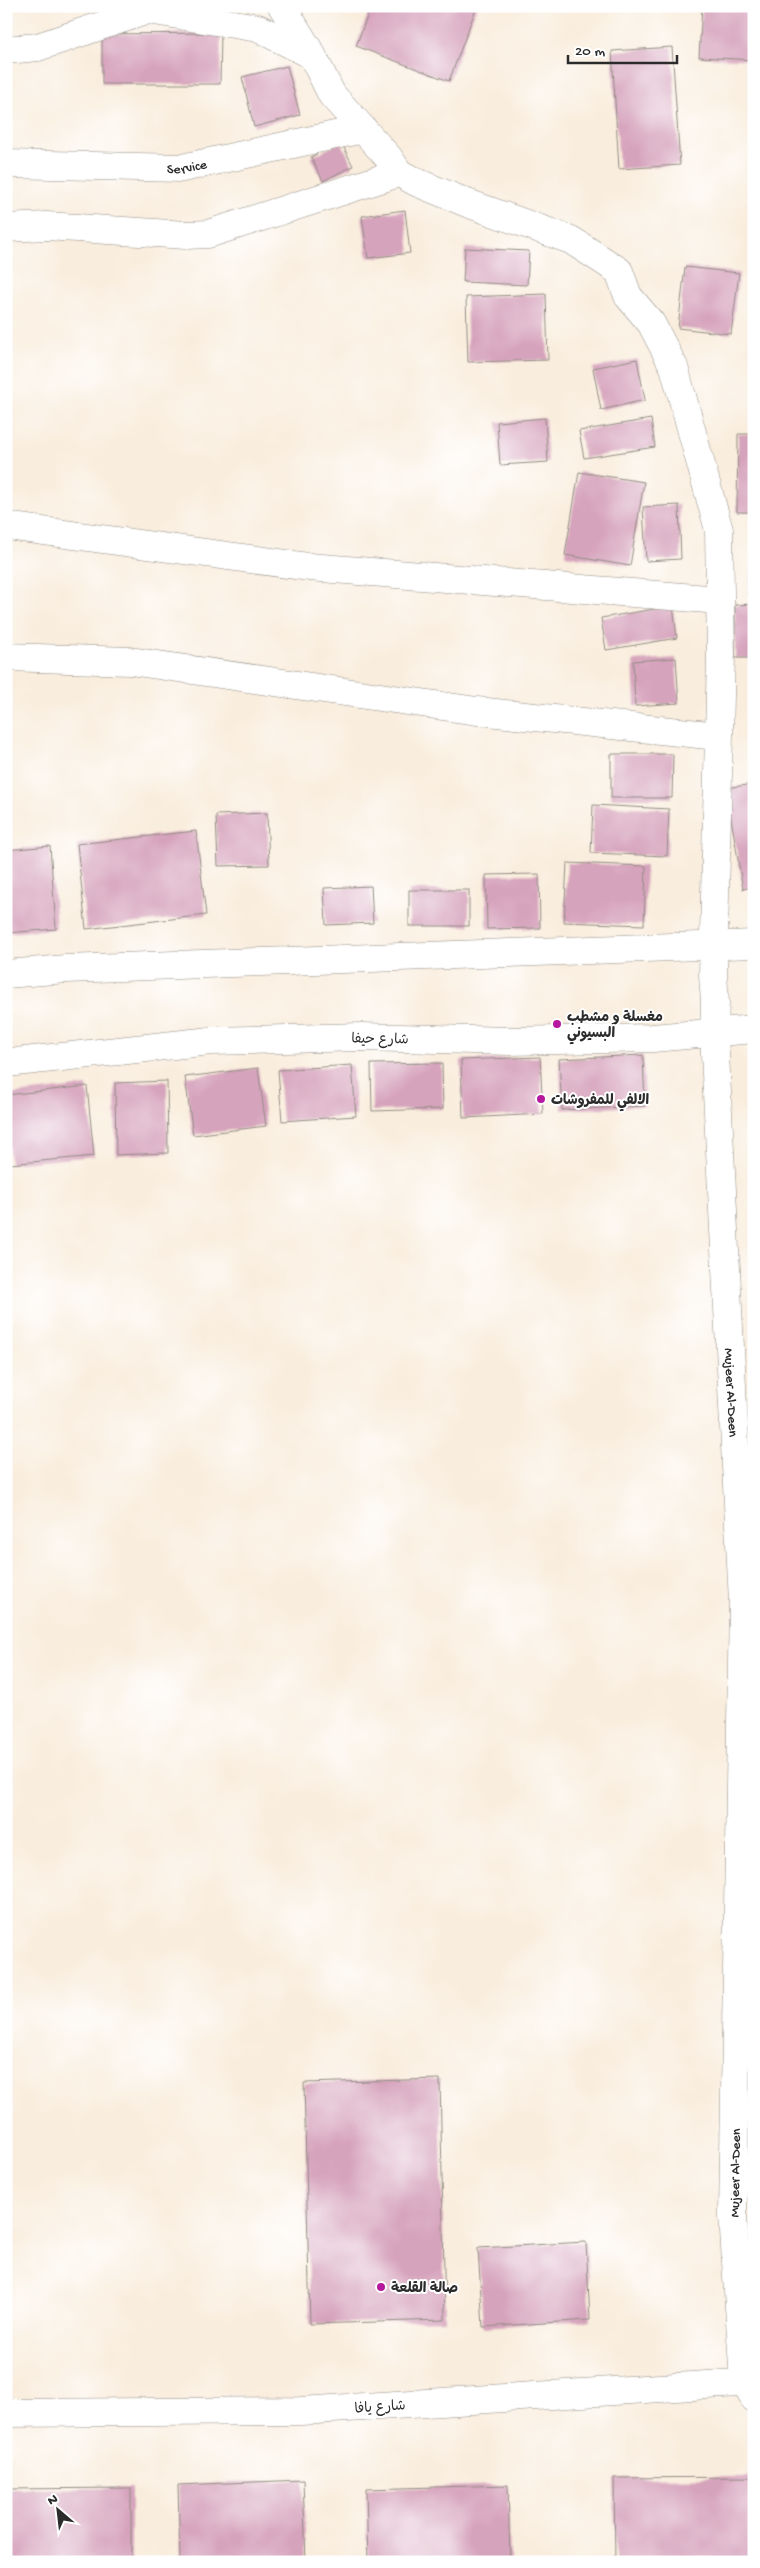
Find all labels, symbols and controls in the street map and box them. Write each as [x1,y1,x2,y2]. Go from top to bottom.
scale bar [568,32,676,64]
text: 20 m [575,43,605,61]
street label: Service [167,157,209,179]
place label: مغسلة و مشطب البسيوني [567,1010,663,1045]
marker: مغسلة و مشطب البسيوني [551,1018,563,1030]
street label: شارع حيفا [351,1032,409,1049]
marker: الالفي للمفروشات [535,1093,547,1105]
place label: الالفي للمفروشات [551,1093,650,1112]
street label: Mujeer Al-Deen [719,1348,741,1438]
street label: Mujeer Al-Deen [727,2128,746,2218]
marker: صالة القلعة [375,2281,387,2293]
place label: صالة القلعة [391,2281,458,2298]
street label: شارع يافا [354,2398,406,2419]
north arrow [32,2486,82,2536]
text: N [45,2491,61,2510]

